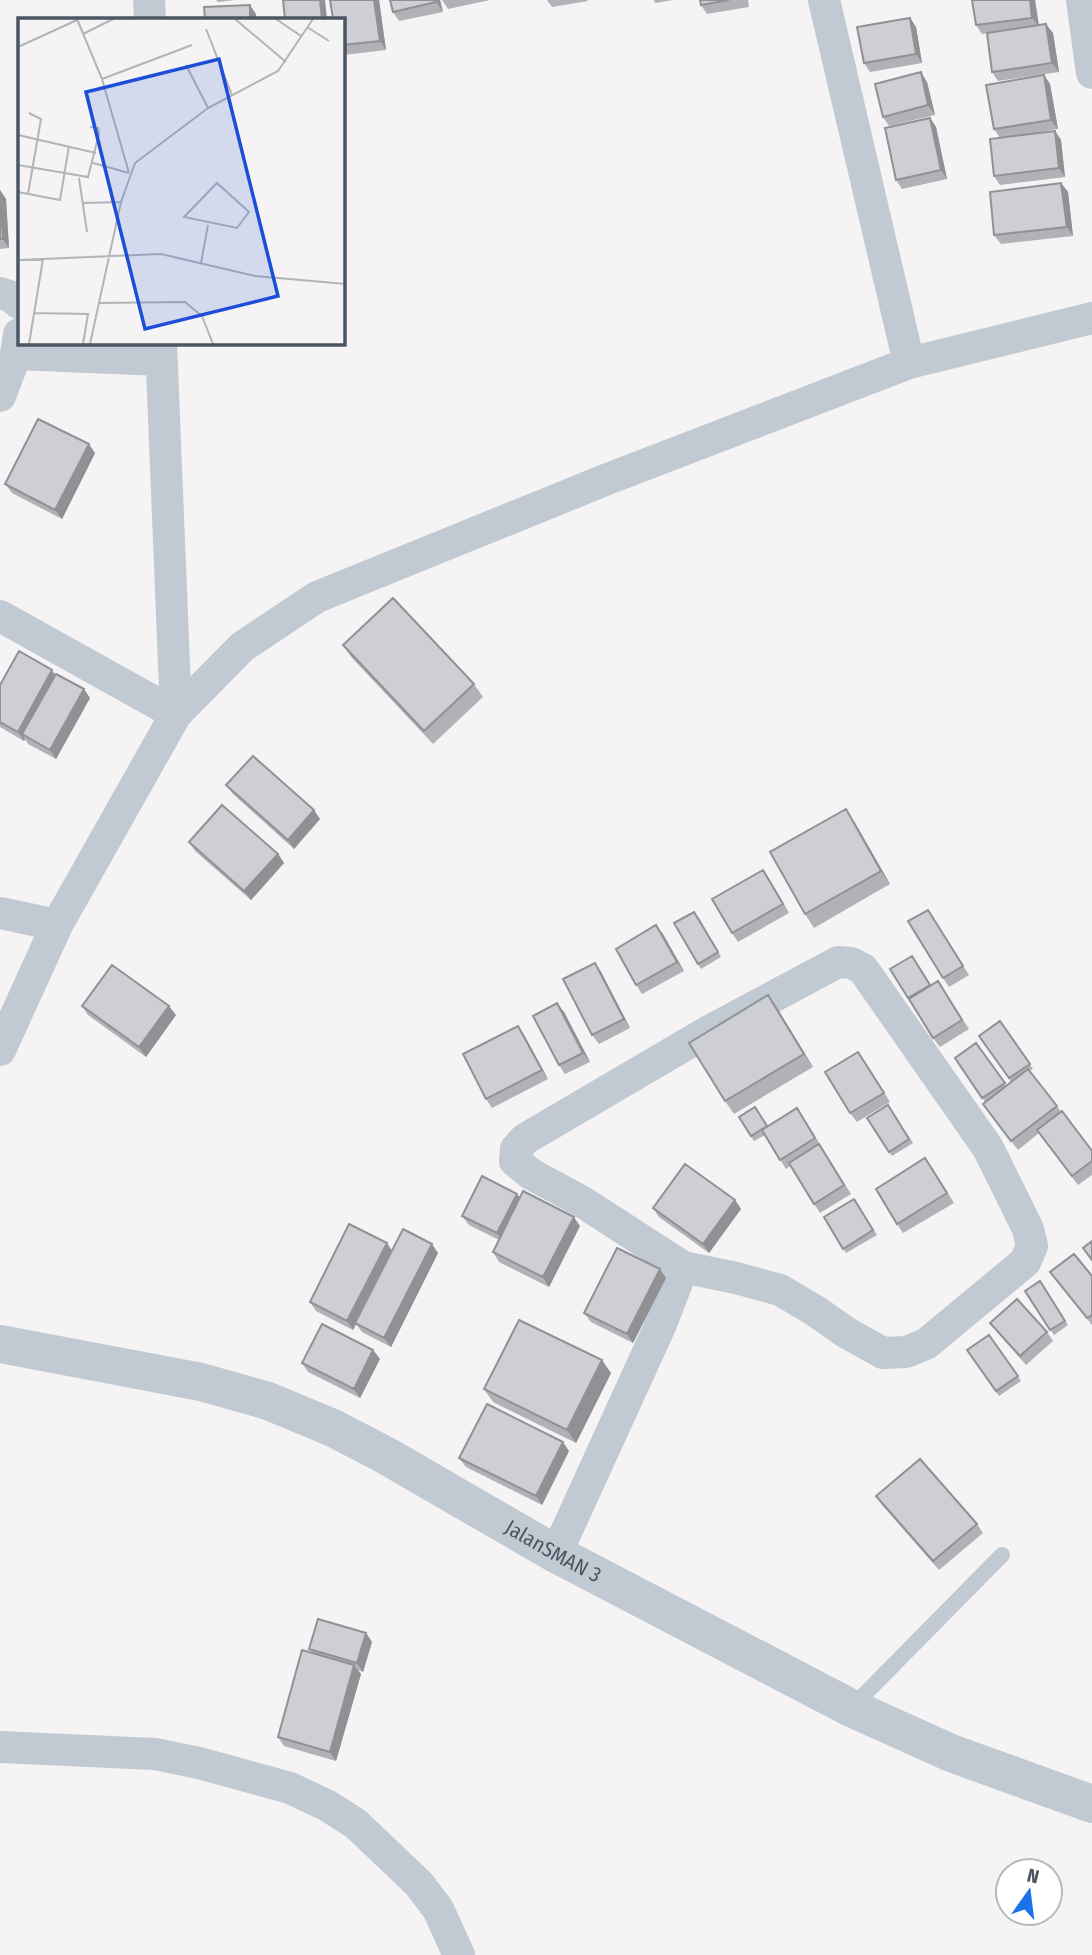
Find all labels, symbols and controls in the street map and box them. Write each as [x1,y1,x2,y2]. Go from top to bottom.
inset map [18,18,345,345]
street label: JalanSMAN 3 [500,1514,606,1588]
north arrow [994,1857,1064,1927]
text: N [1025,1863,1041,1889]

